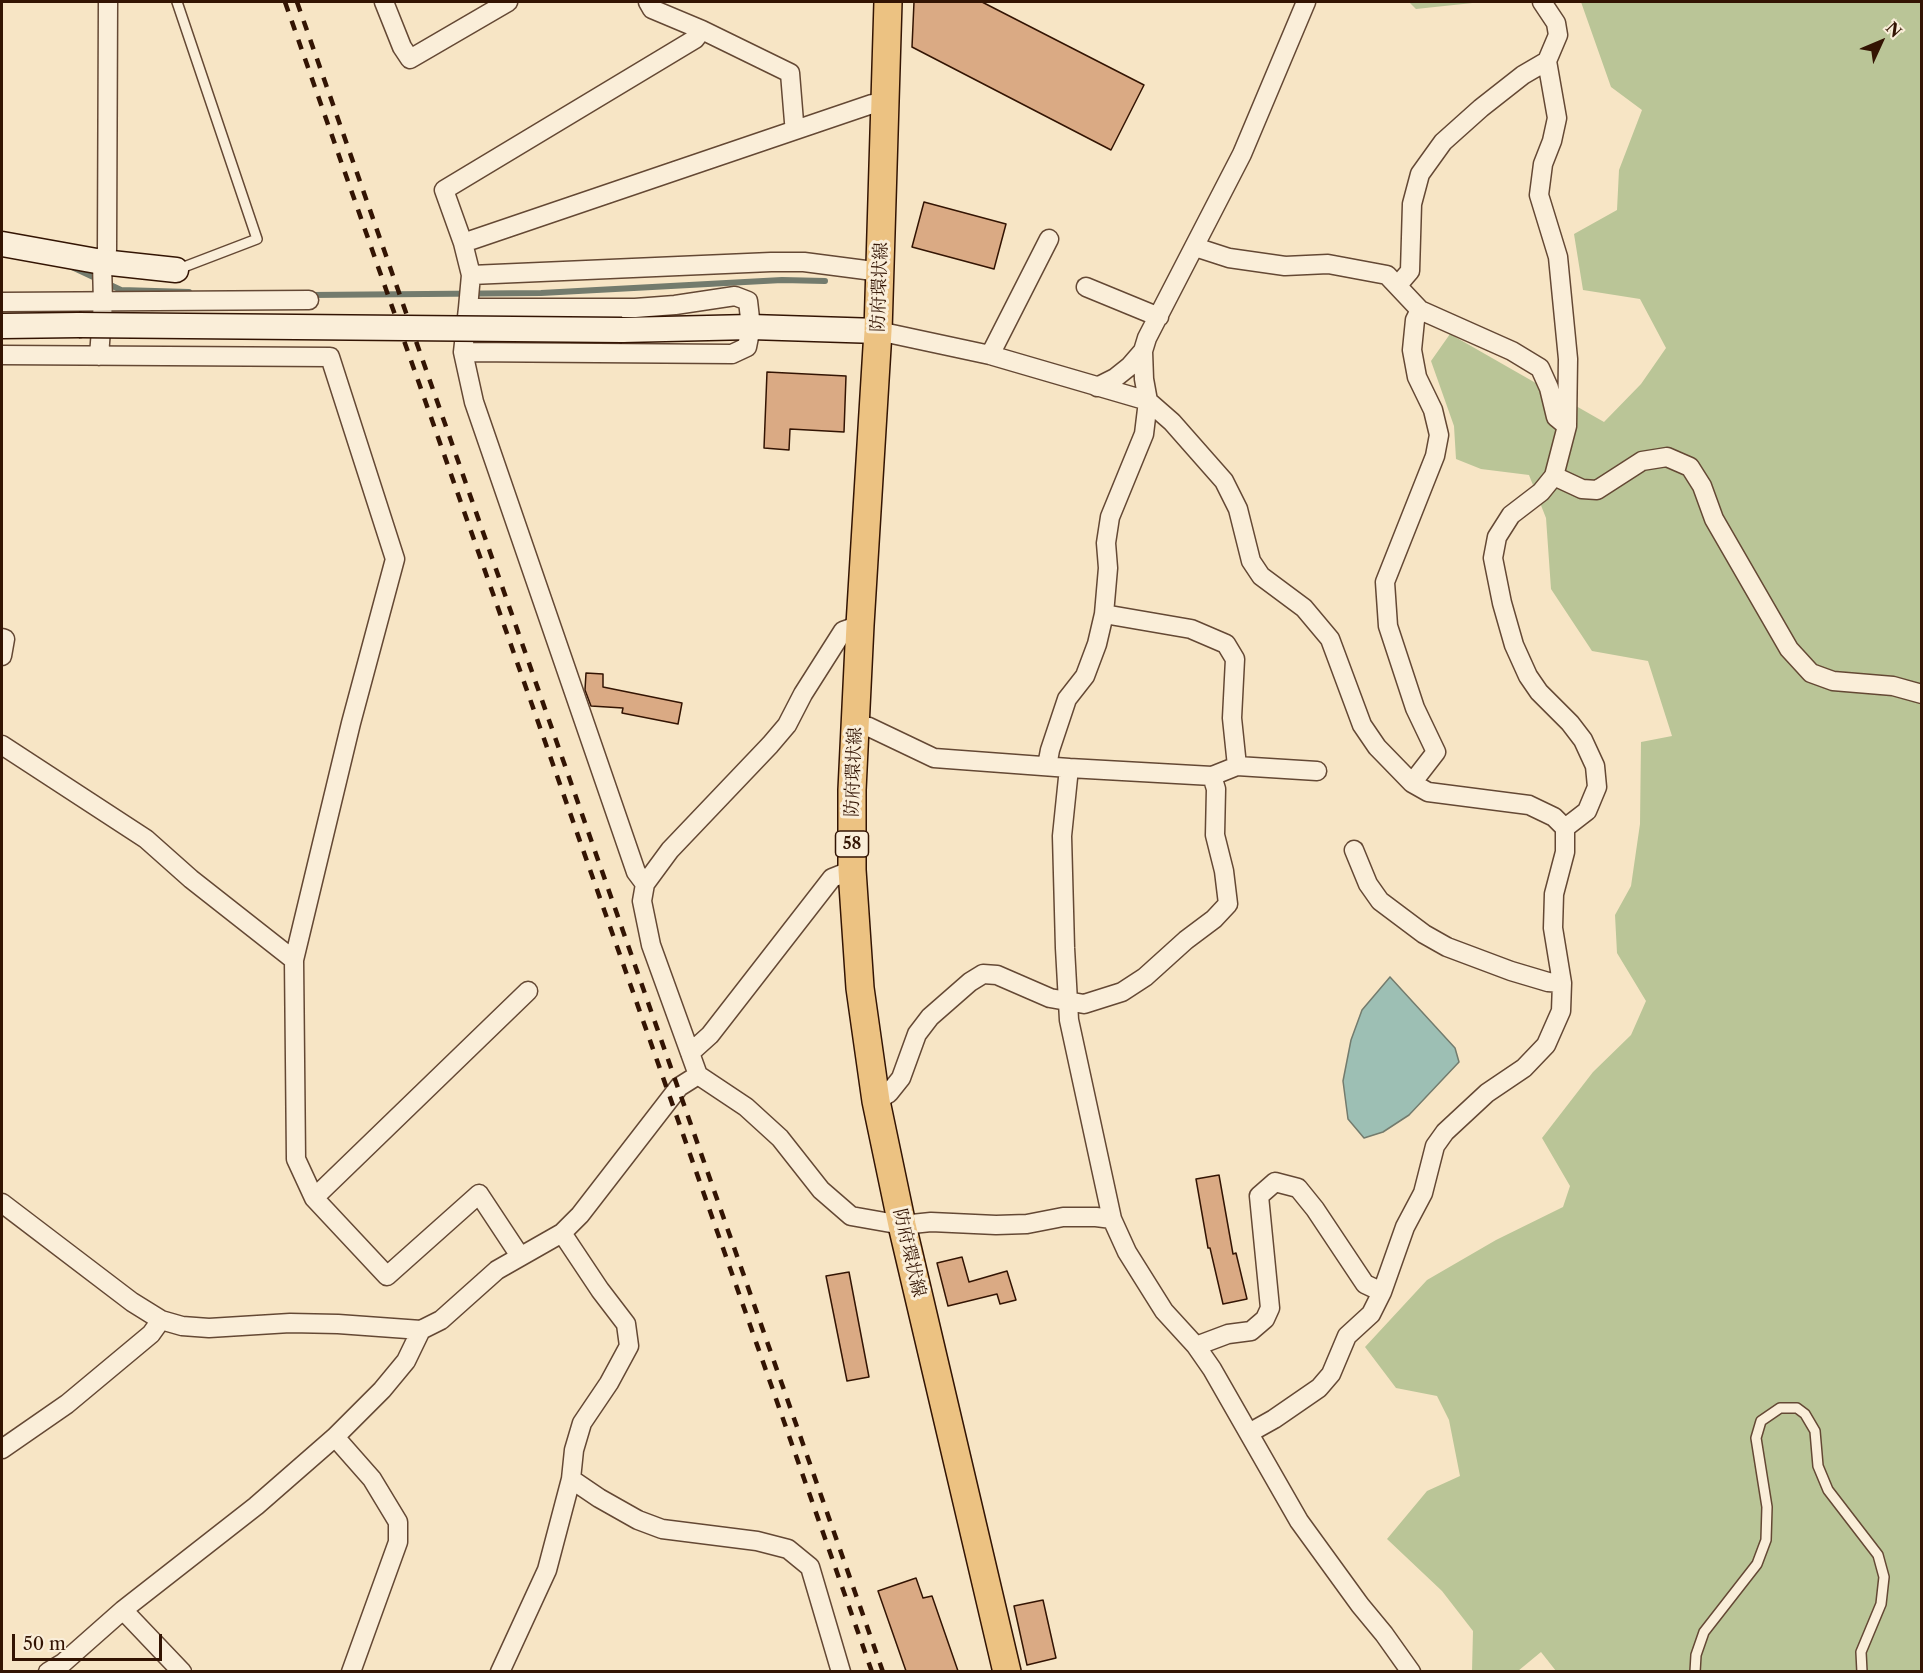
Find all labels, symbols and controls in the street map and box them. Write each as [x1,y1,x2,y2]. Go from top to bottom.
north arrow [1851,12,1911,72]
text: N [1882,18,1906,41]
street label: 防府環状線 [868,242,892,332]
street label: 防府環状線 [842,727,866,817]
road number: 58 [836,831,868,857]
street label: 防府環状線 [888,1207,930,1299]
scale bar [15,1622,165,1660]
text: 50 m [23,1633,66,1655]

